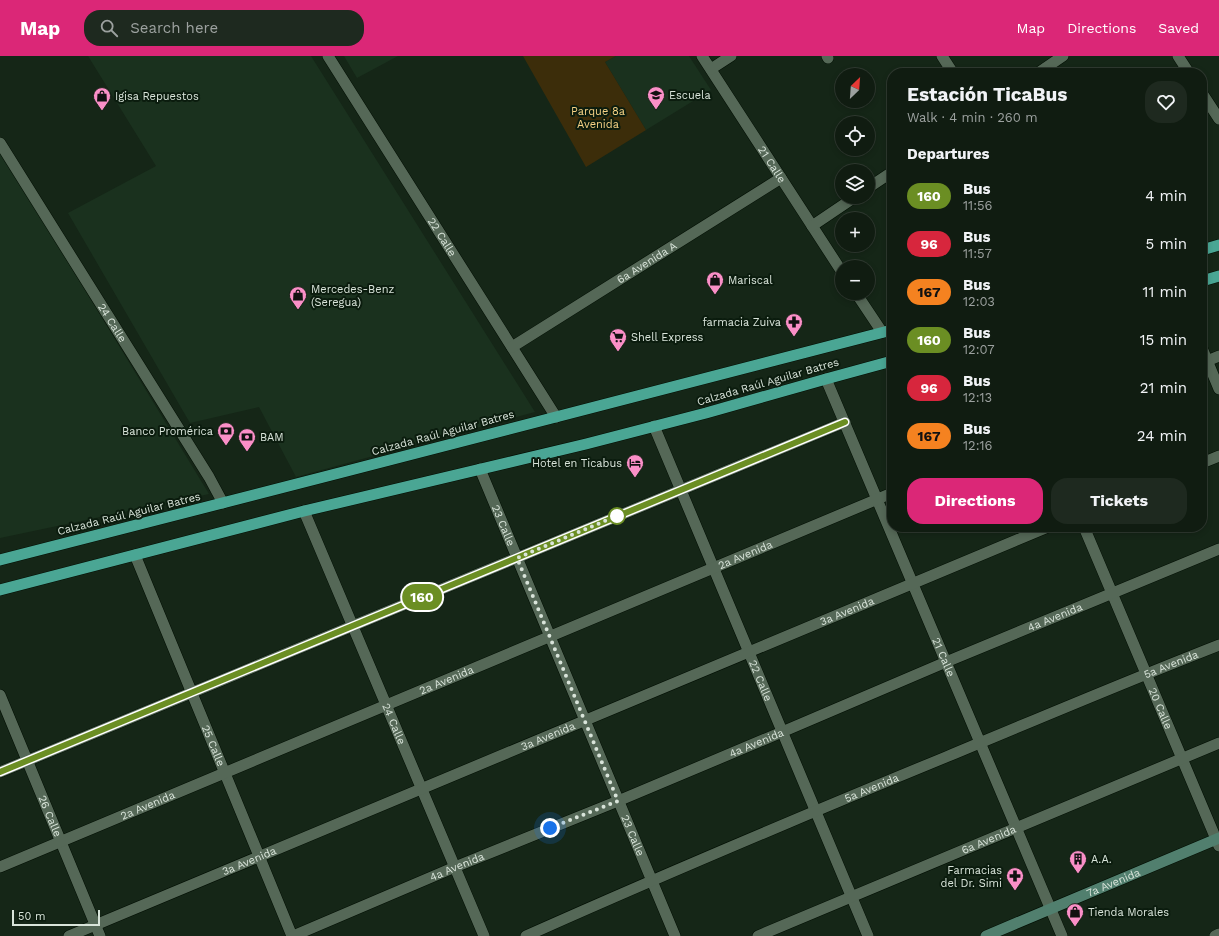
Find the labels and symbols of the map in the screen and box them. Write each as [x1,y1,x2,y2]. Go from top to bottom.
north arrow [835,68,875,108]
school or university icon: Escuela [646,85,666,110]
shop icon: Igisa Repuestos [92,86,112,111]
place label: Escuela [669,89,711,102]
place label: Igisa Repuestos [115,90,199,103]
park label: Parque 8a Avenida [571,105,625,131]
street label: 21 Calle [755,143,789,185]
street label: 22 Calle [425,215,459,259]
street label: 6a Avenida A [614,239,679,286]
shop icon: Mariscal [705,270,725,295]
place label: Mariscal [728,274,773,287]
place label: Mercedes-Benz (Seregua) [311,283,394,309]
shop icon: Mercedes-Benz (Seregua) [288,285,308,310]
street label: 24 Calle [95,301,129,345]
pharmacy icon: farmacia Zuiva [784,312,804,337]
place label: farmacia Zuiva [703,316,781,329]
supermarket icon: Shell Express [608,327,628,352]
place label: Shell Express [631,331,704,344]
street label: Calzada Raúl Aguilar Batres [695,355,841,409]
street label: Calzada Raúl Aguilar Batres [370,408,516,458]
bank icon: Banco Promérica [216,421,236,446]
place label: Banco Promérica [122,425,213,438]
bank icon: BAM [237,427,257,452]
place label: BAM [260,431,284,444]
hotel icon: Hotel en Ticabus [625,453,645,478]
place label: Hotel en Ticabus [532,457,622,470]
street label: Calzada Raúl Aguilar Batres [56,490,202,538]
street label: 23 Calle [489,503,518,548]
unlabelled marker [608,507,626,525]
street label: 2a Avenida [716,537,774,572]
line badge: 160 [399,584,445,610]
street label: 3a Avenida [818,594,876,628]
street label: 4a Avenida [1026,600,1084,634]
street label: 21 Calle [930,635,958,679]
street label: 5a Avenida [1142,647,1200,681]
street label: 22 Calle [746,658,775,703]
street label: 2a Avenida [417,663,475,697]
street label: 20 Calle [1146,686,1175,731]
street label: 24 Calle [380,701,409,746]
street label: 3a Avenida [519,719,577,753]
street label: 25 Calle [199,723,228,768]
street label: 4a Avenida [727,726,786,760]
street label: 5a Avenida [842,771,901,805]
street label: 2a Avenida [118,788,177,822]
street label: 26 Calle [36,793,65,839]
street label: 23 Calle [619,813,647,858]
your location [540,818,560,838]
street label: 6a Avenida [959,822,1018,857]
street label: 3a Avenida [220,844,278,878]
street label: 4a Avenida [428,849,486,884]
building icon: A.A. [1068,849,1088,874]
place label: A.A. [1091,853,1112,866]
place label: Farmacias del Dr. Simi [941,864,1002,890]
street label: 7a Avenida [1084,865,1142,900]
pharmacy icon: Farmacias del Dr. Simi [1005,866,1025,891]
shop icon: Tienda Morales [1065,902,1085,927]
place label: Tienda Morales [1088,906,1169,919]
scale bar [12,908,100,927]

